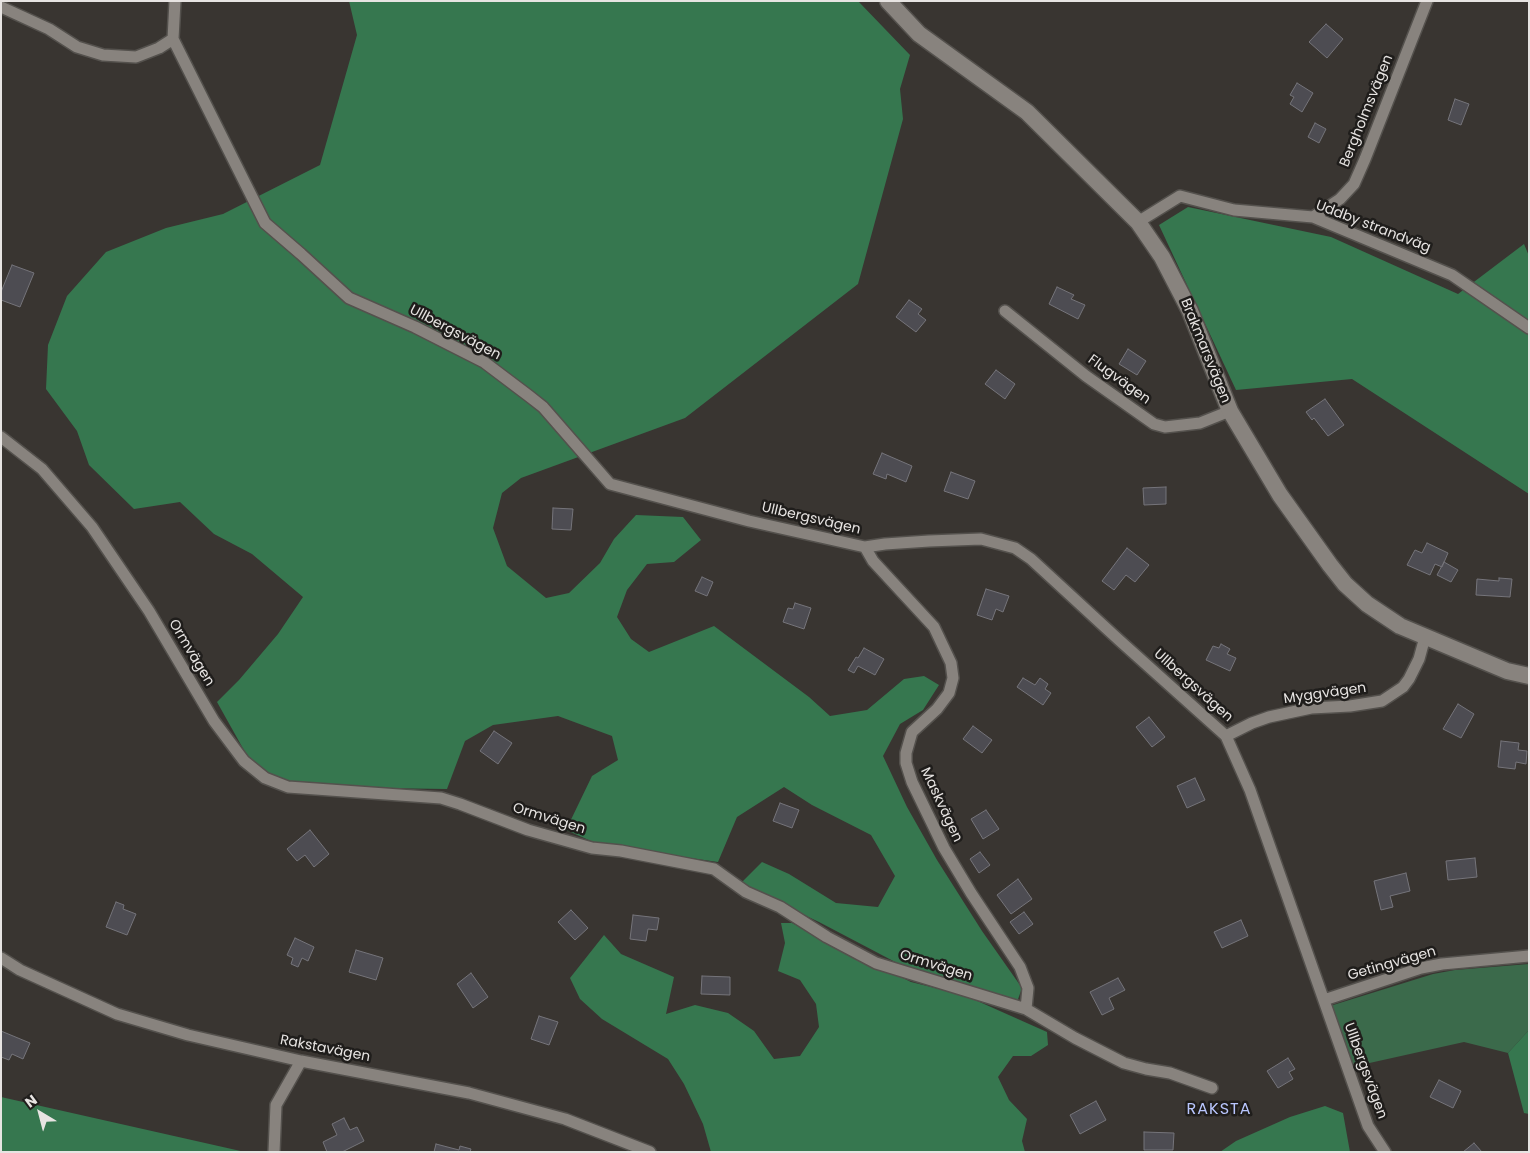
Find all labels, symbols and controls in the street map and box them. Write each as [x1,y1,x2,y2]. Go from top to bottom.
street label: Bergholmsvägen [1337,52,1397,170]
street label: Uddby strandväg [1313,197,1433,257]
street label: Brakmarsvägen [1176,296,1234,406]
street label: Ullbergsvägen [407,302,503,364]
street label: Flugvägen [1084,352,1154,408]
street label: Ullbergsvägen [760,499,862,539]
street label: Ormvägen [164,617,218,689]
street label: Ullbergsvägen [1150,646,1236,726]
street label: Myggvägen [1283,680,1367,708]
street label: Maskvägen [916,765,966,845]
street label: Ormvägen [511,800,587,838]
street label: Getingvägen [1346,943,1438,985]
street label: Ormvägen [898,947,974,985]
street label: Ullbergsvägen [1340,1021,1390,1121]
street label: Rakstavägen [278,1032,372,1066]
north arrow [15,1088,65,1138]
text: N [21,1090,41,1112]
district label: RAKSTA [1186,1100,1252,1120]

